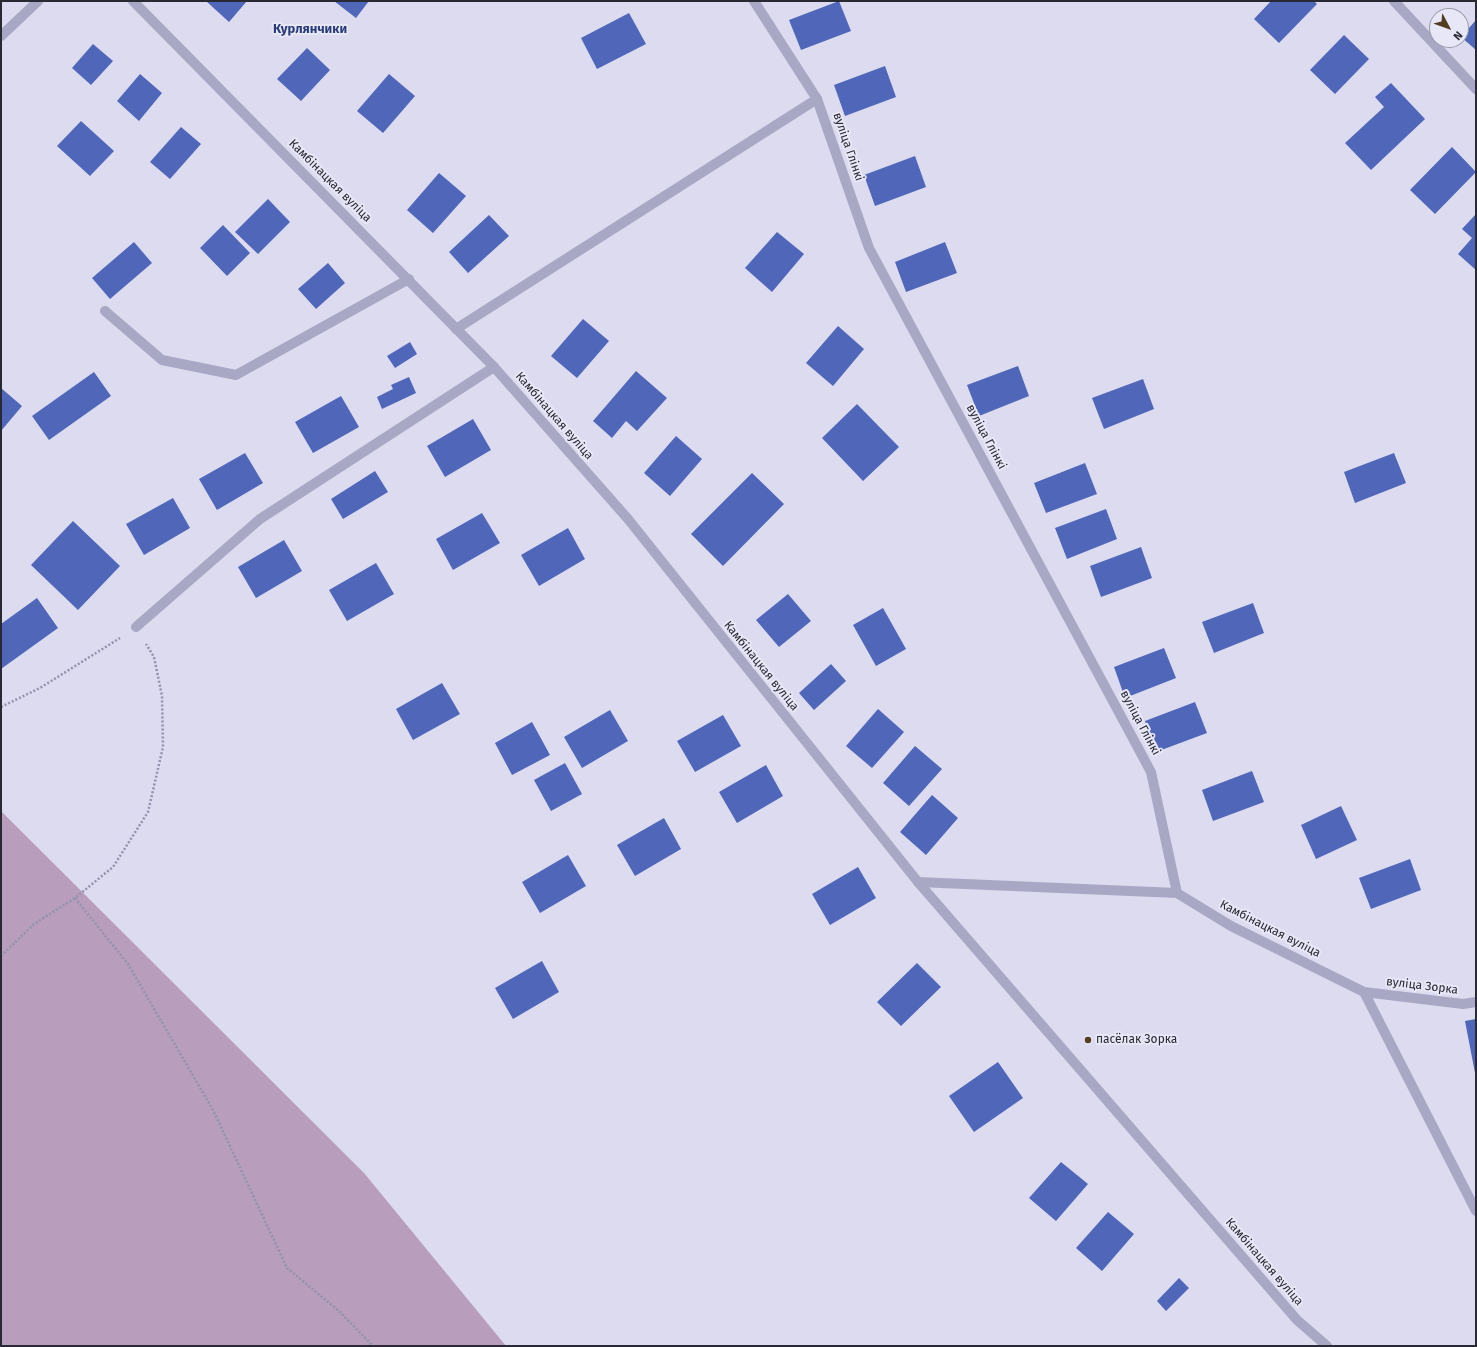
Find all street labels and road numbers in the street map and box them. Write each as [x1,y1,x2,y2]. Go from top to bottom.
street label: вуліца Глінкі [830,111,866,183]
street label: Камбінацкая вуліца [286,137,374,225]
street label: Камбінацкая вуліца [512,369,596,463]
street label: вуліца Глінкі [963,402,1009,472]
street label: Камбінацкая вуліца [720,618,802,714]
street label: вуліца Глінкі [1117,688,1163,758]
street label: Камбінацкая вуліца [1217,897,1323,961]
street label: вуліца Зорка [1385,974,1459,998]
street label: Камбінацкая вуліца [1222,1215,1306,1309]

